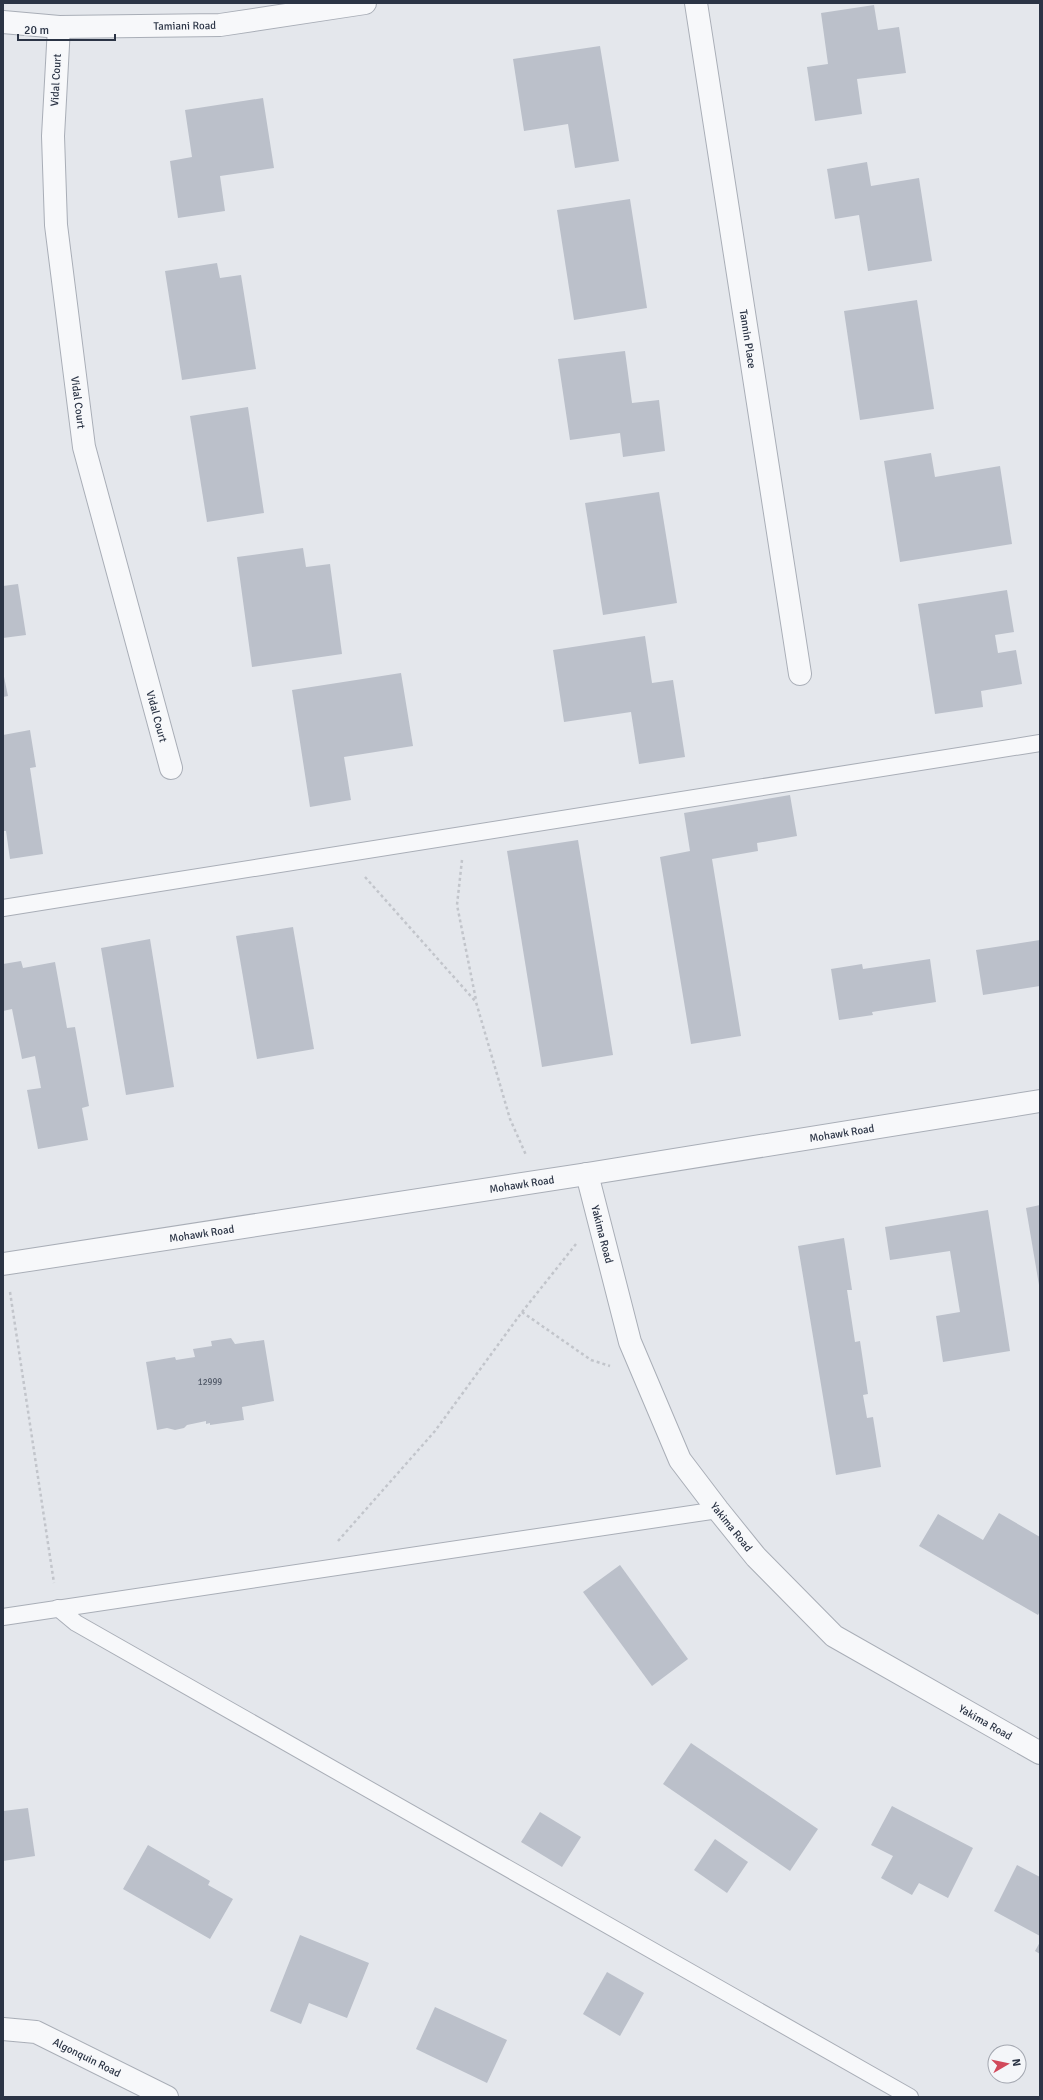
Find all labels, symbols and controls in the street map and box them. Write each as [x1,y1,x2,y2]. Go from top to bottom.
scale bar [18,16,115,42]
street label: Tamiani Road [153,19,216,32]
text: 20 m [24,23,49,38]
street label: Vidal Court [48,53,64,107]
street label: Tannin Place [737,309,759,369]
street label: Vidal Court [69,375,88,430]
street label: Vidal Court [144,689,170,744]
street label: Mohawk Road [808,1121,875,1145]
street label: Mohawk Road [488,1173,555,1195]
street label: Yakima Road [589,1204,616,1265]
street label: Mohawk Road [168,1222,235,1245]
house number: 12999 [198,1377,222,1388]
street label: Yakima Road [708,1500,755,1554]
street label: Yakima Road [956,1702,1015,1742]
street label: Algonquin Road [51,2035,123,2080]
north arrow [987,2044,1027,2084]
text: N [1009,2058,1023,2067]

